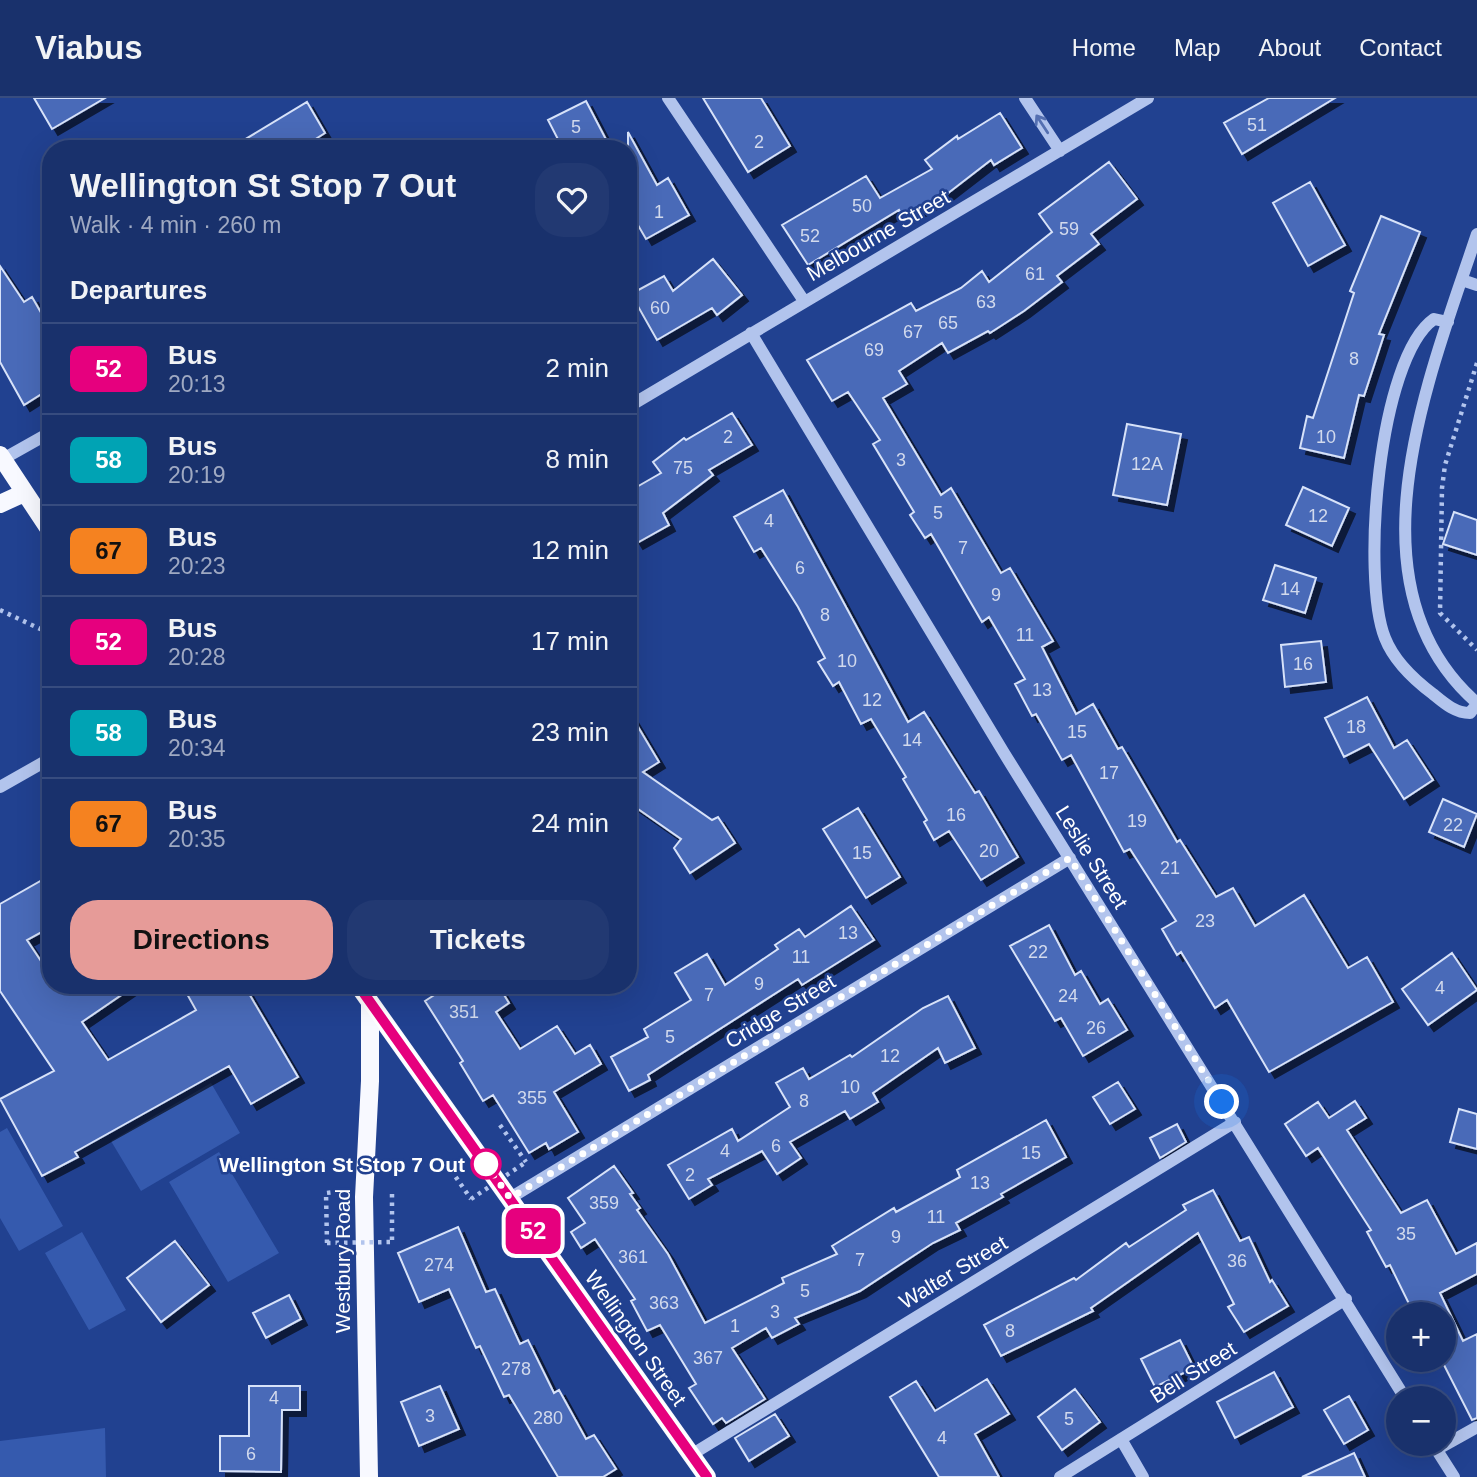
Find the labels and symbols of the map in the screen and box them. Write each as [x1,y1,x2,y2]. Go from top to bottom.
one-way arrow [1035,115,1049,135]
house number: 51 [1247,115,1267,135]
house number: 5 [571,117,581,137]
house number: 2 [754,132,764,152]
street label: Melbourne Street [802,185,954,285]
house number: 50 [852,196,872,216]
house number: 1 [654,202,664,222]
house number: 59 [1059,219,1079,239]
house number: 52 [800,226,820,246]
house number: 61 [1025,264,1045,284]
house number: 63 [976,292,996,312]
house number: 60 [650,298,670,318]
house number: 65 [938,313,958,333]
house number: 67 [903,322,923,342]
house number: 69 [864,340,884,360]
house number: 8 [1349,349,1359,369]
house number: 2 [723,427,733,447]
house number: 10 [1316,427,1336,447]
house number: 3 [896,450,906,470]
house number: 12A [1131,454,1163,474]
house number: 75 [673,458,693,478]
house number: 5 [933,503,943,523]
house number: 12 [1308,506,1328,526]
house number: 4 [764,511,774,531]
house number: 7 [958,538,968,558]
house number: 6 [795,558,805,578]
house number: 14 [1280,579,1300,599]
house number: 9 [991,585,1001,605]
house number: 8 [820,605,830,625]
house number: 11 [1016,625,1034,645]
house number: 10 [837,651,857,671]
house number: 16 [1293,654,1313,674]
house number: 13 [1032,680,1052,700]
house number: 12 [862,690,882,710]
house number: 18 [1346,717,1366,737]
house number: 15 [1067,722,1087,742]
house number: 14 [902,730,922,750]
house number: 17 [1099,763,1119,783]
street label: Leslie Street [1051,801,1133,913]
house number: 16 [946,805,966,825]
house number: 19 [1127,811,1147,831]
house number: 22 [1443,815,1463,835]
house number: 20 [979,841,999,861]
house number: 15 [852,843,872,863]
house number: 21 [1160,858,1180,878]
house number: 23 [1195,911,1215,931]
house number: 13 [838,923,858,943]
house number: 22 [1028,942,1048,962]
house number: 11 [792,947,810,967]
street label: Cridge Street [721,969,839,1053]
house number: 9 [754,974,764,994]
house number: 4 [1435,978,1445,998]
house number: 7 [704,985,714,1005]
house number: 24 [1058,986,1078,1006]
house number: 351 [449,1002,479,1022]
house number: 26 [1086,1018,1106,1038]
house number: 5 [665,1027,675,1047]
house number: 12 [880,1046,900,1066]
house number: 10 [840,1077,860,1097]
your location [1204,1084,1239,1119]
house number: 355 [517,1088,547,1108]
house number: 8 [799,1091,809,1111]
house number: 6 [771,1136,781,1156]
house number: 4 [720,1141,730,1161]
house number: 15 [1021,1143,1041,1163]
marker: Wellington St Stop 7 Out [471,1149,501,1179]
place label: Wellington St Stop 7 Out [219,1153,465,1176]
house number: 2 [685,1165,695,1185]
house number: 13 [970,1173,990,1193]
street label: Westbury Road [331,1189,354,1333]
house number: 359 [589,1193,619,1213]
house number: 11 [927,1207,945,1227]
line badge: 52 [502,1208,564,1254]
house number: 35 [1396,1224,1416,1244]
house number: 9 [891,1227,901,1247]
street label: Walter Street [895,1231,1011,1313]
house number: 361 [618,1247,648,1267]
house number: 7 [855,1250,865,1270]
house number: 36 [1227,1251,1247,1271]
house number: 274 [424,1255,454,1275]
street label: Wellington Street [581,1266,691,1410]
house number: 5 [800,1281,810,1301]
house number: 363 [649,1293,679,1313]
house number: 3 [770,1302,780,1322]
house number: 1 [730,1316,740,1336]
house number: 8 [1005,1321,1015,1341]
street label: Bell Street [1146,1336,1240,1407]
house number: 367 [693,1348,723,1368]
house number: 278 [501,1359,531,1379]
house number: 4 [269,1388,279,1408]
house number: 3 [425,1406,435,1426]
house number: 280 [533,1408,563,1428]
house number: 5 [1064,1409,1074,1429]
house number: 4 [937,1428,947,1448]
house number: 6 [246,1444,256,1464]

